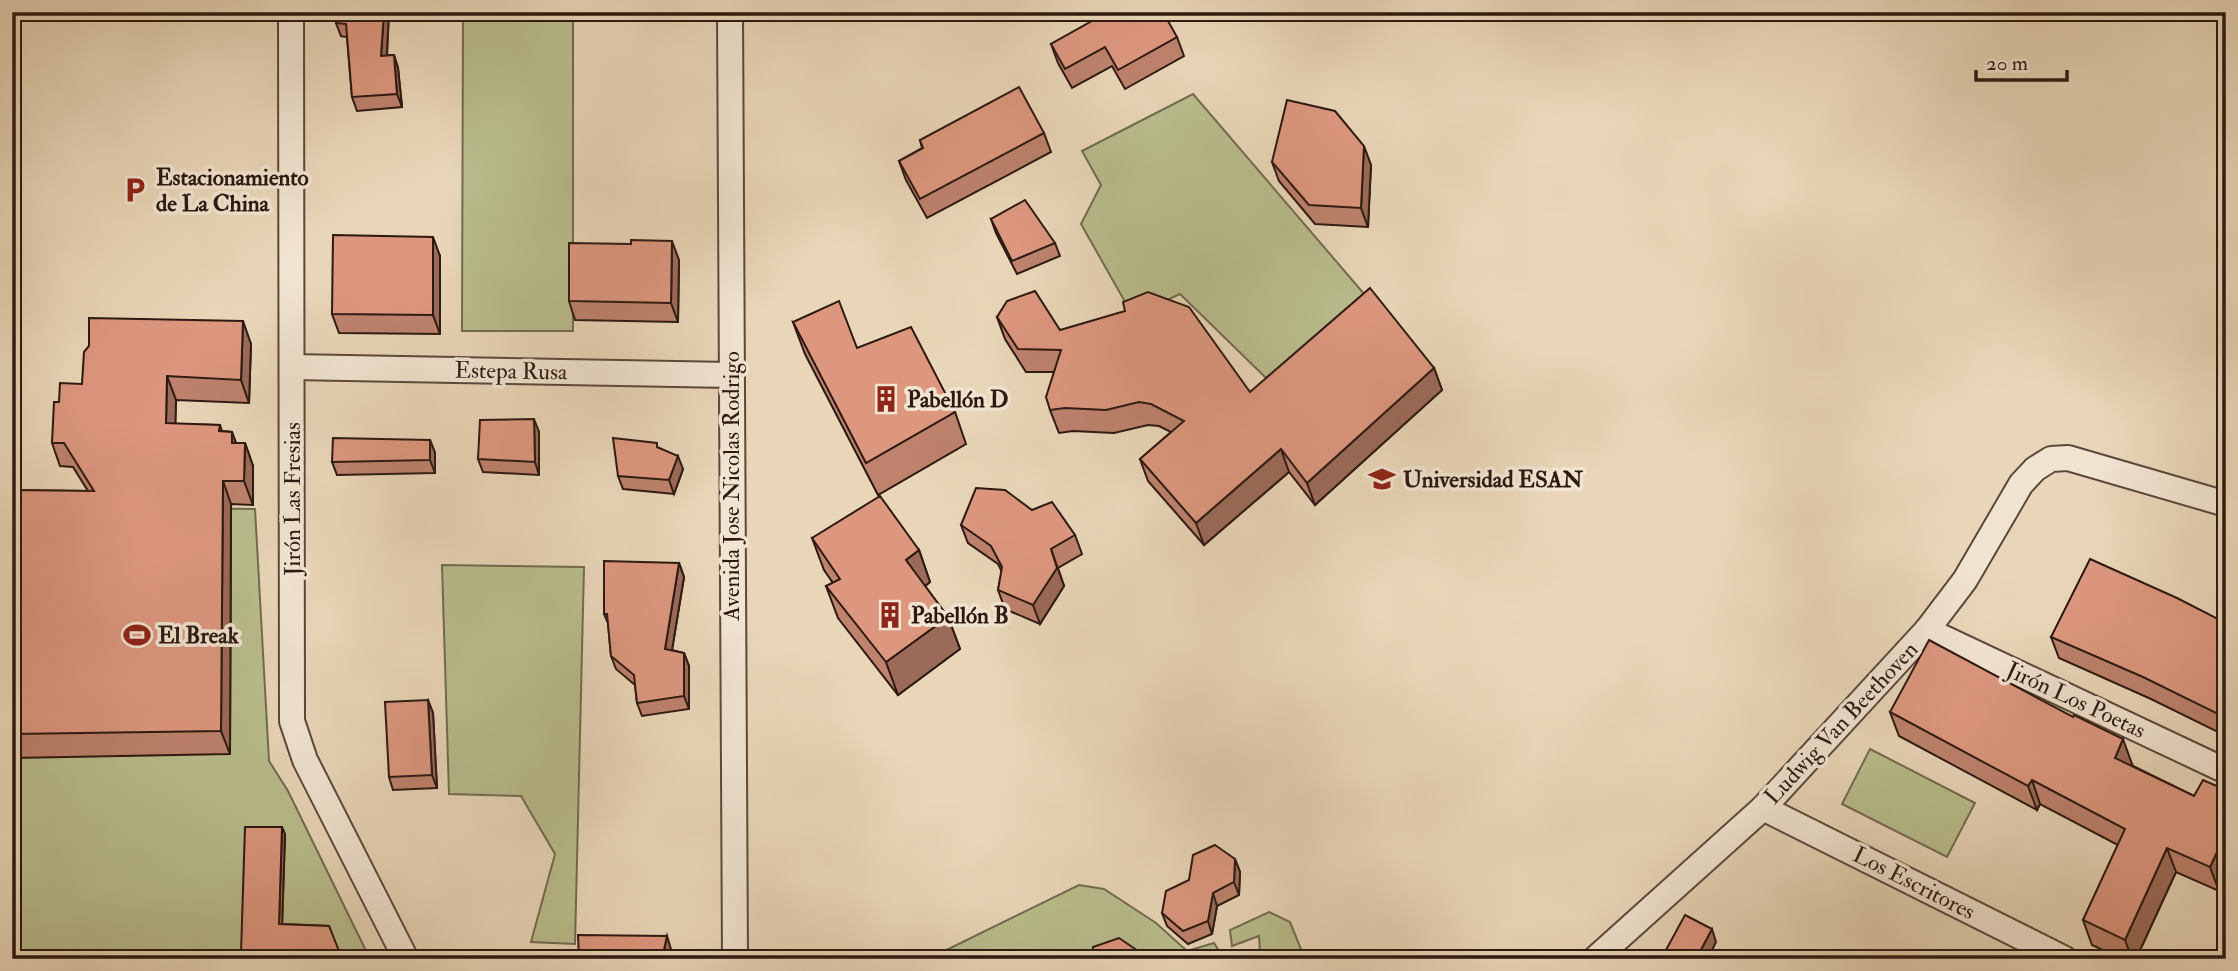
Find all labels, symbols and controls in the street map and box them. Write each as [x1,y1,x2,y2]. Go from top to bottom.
scale bar [1976,38,2066,82]
text: 20 m [1986,50,2028,77]
place label: Estacionamiento de La China [156,163,309,218]
parking icon: Estacionamiento de La China [120,175,150,205]
street label: Avenida Jose Nicolas Rodrigo [717,351,746,622]
street label: Estepa Rusa [454,356,568,387]
building icon: Pabellón D [871,384,901,414]
place label: Pabellón D [907,385,1008,414]
street label: Jirón Las Fresias [278,422,307,577]
school or university icon: Universidad ESAN [1367,464,1397,494]
place label: Universidad ESAN [1403,465,1583,494]
building icon: Pabellón B [875,600,905,630]
place label: Pabellón B [911,601,1009,630]
sports icon: El Break [122,620,152,650]
place label: El Break [158,621,240,650]
street label: Ludwig Van Beethoven [1758,635,1924,811]
street label: Jirón Los Poetas [2001,655,2150,745]
street label: Los Escritores [1848,840,1980,926]

